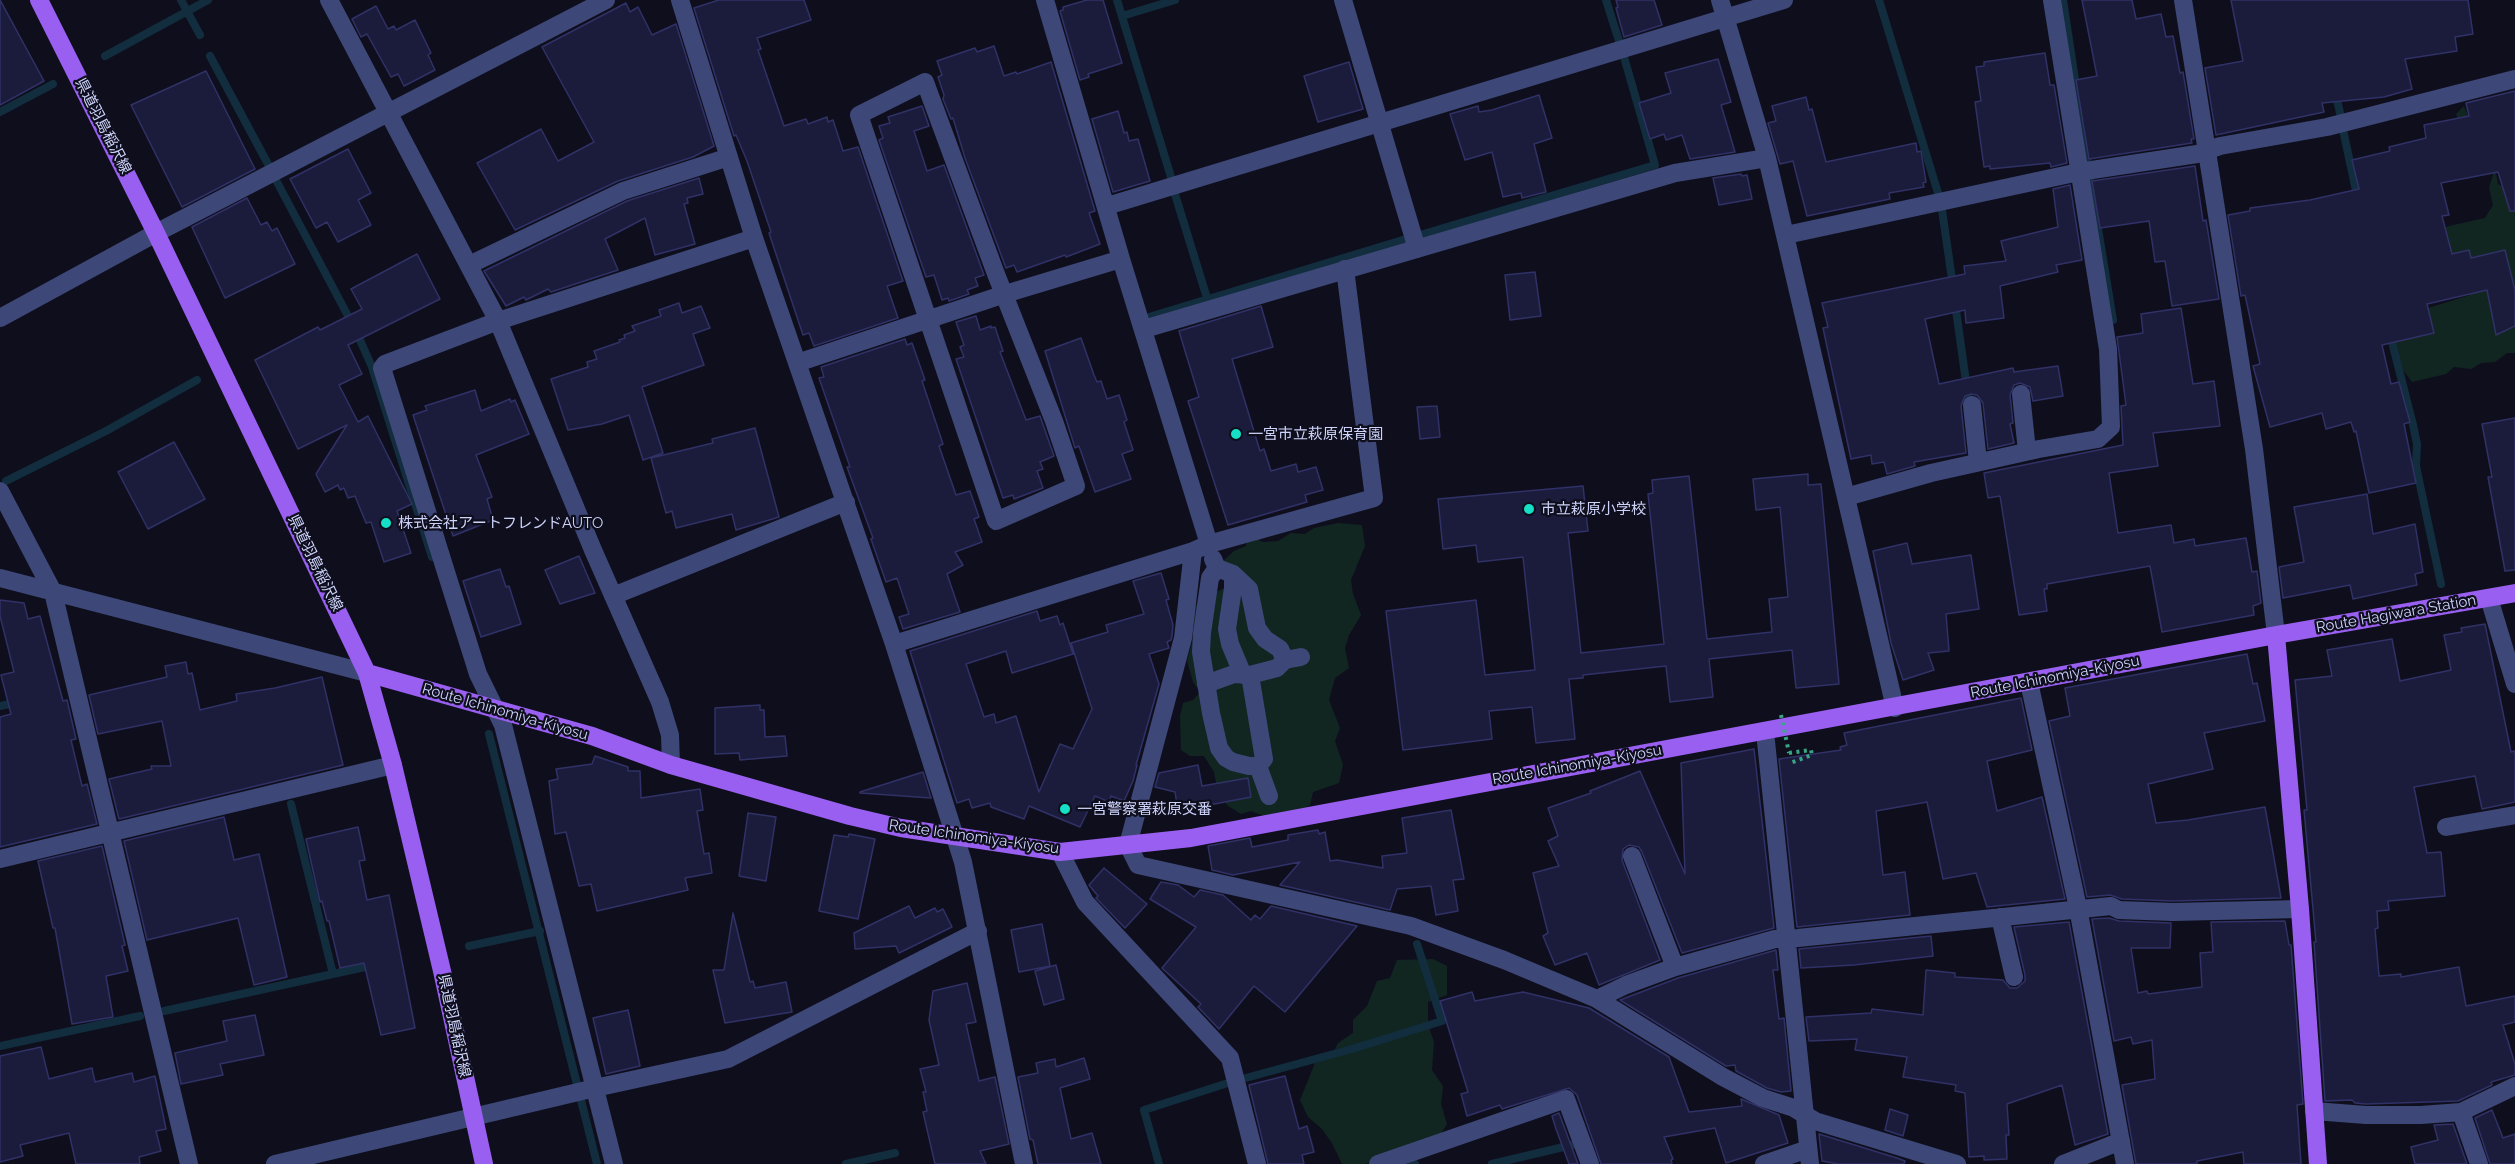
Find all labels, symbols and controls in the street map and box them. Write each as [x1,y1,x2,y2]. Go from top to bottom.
street label: 県道羽島稲沢線 [71,75,135,177]
place label: 一宮市立萩原保育園 [1248,425,1383,443]
marker: 一宮市立萩原保育園 [1229,427,1243,441]
place label: 市立萩原小学校 [1541,500,1646,518]
marker: 市立萩原小学校 [1522,502,1536,516]
street label: 県道羽島稲沢線 [284,512,346,614]
place label: 株式会社アートフレンドAUTO [398,514,603,532]
marker: 株式会社アートフレンドAUTO [379,516,393,530]
street label: Route Hagiwara Station [2315,591,2477,637]
street label: Route Ichinomiya-Kiyosu [1969,652,2141,702]
street label: Route Ichinomiya-Kiyosu [420,680,590,744]
street label: Route Ichinomiya-Kiyosu [1491,741,1663,789]
place label: 一宮警察署萩原交番 [1077,800,1212,818]
marker: 一宮警察署萩原交番 [1058,802,1072,816]
street label: Route Ichinomiya-Kiyosu [888,816,1060,858]
street label: 県道羽島稲沢線 [434,973,474,1079]

